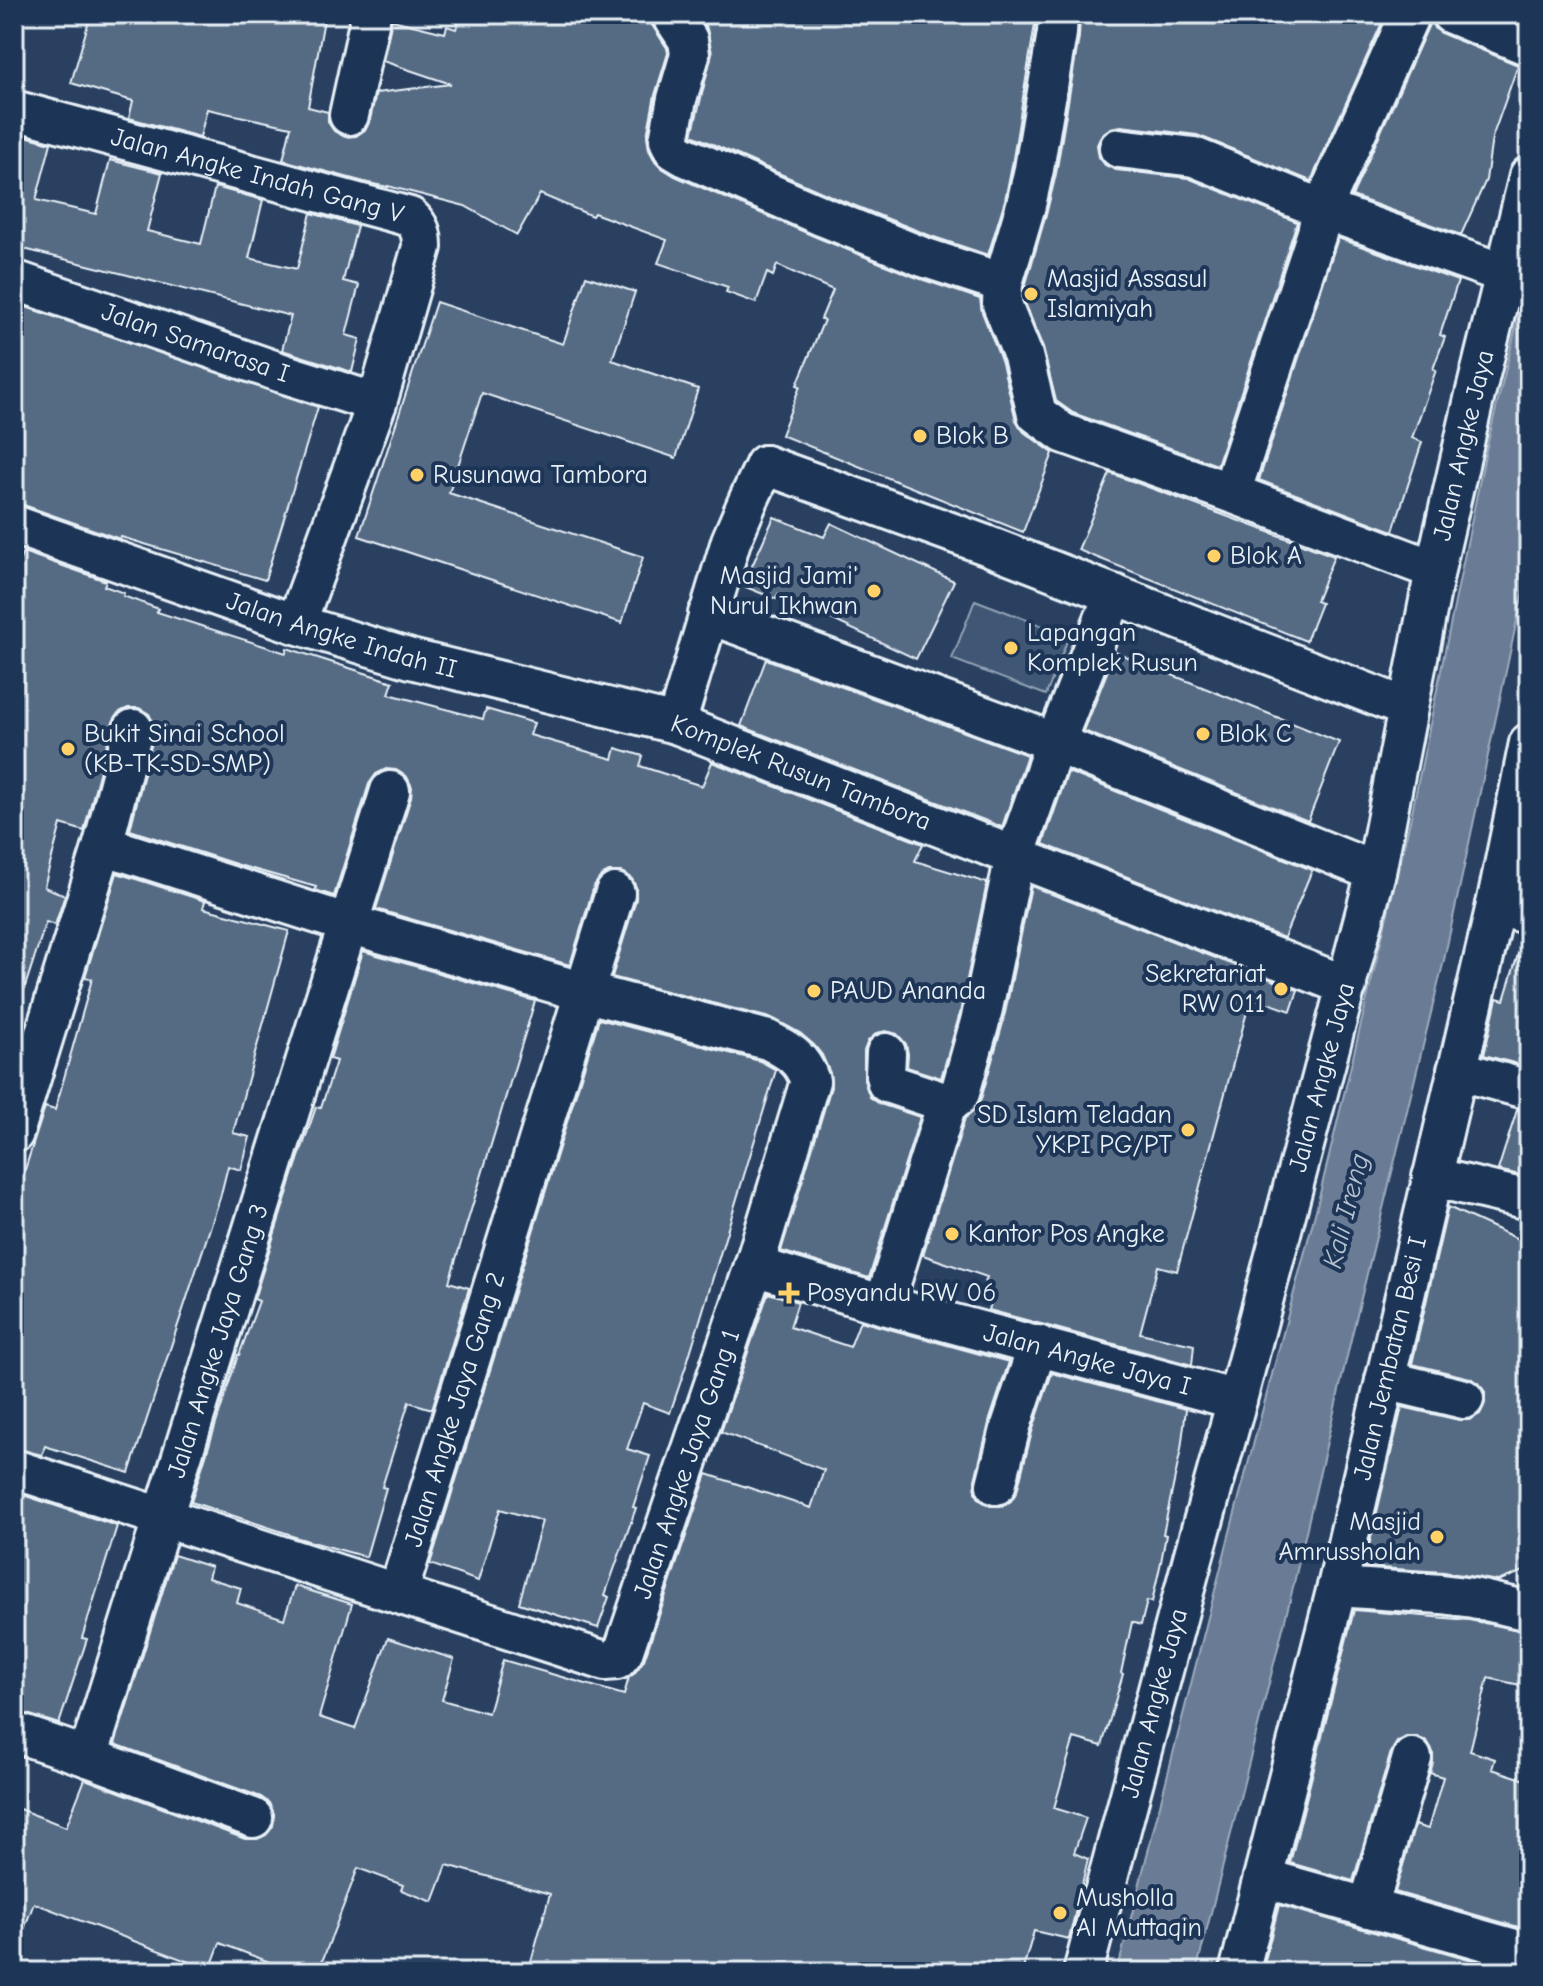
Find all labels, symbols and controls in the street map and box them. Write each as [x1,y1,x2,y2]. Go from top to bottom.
street label: Jalan Angke Indah Gang V [108,122,407,230]
place label: Masjid Assasul Islamiyah [1047,264,1207,324]
marker: Masjid Assasul Islamiyah [1022,285,1040,303]
street label: Jalan Samarasa I [98,297,293,389]
street label: Jalan Angke Jaya [1427,347,1500,543]
place label: Blok B [936,421,1009,451]
marker: Blok B [911,427,929,445]
place label: Rusunawa Tambora [433,460,648,490]
marker: Rusunawa Tambora [408,466,426,484]
place label: Blok A [1230,541,1302,571]
marker: Blok A [1205,547,1223,565]
place label: Masjid Jami' Nurul Ikhwan [710,561,858,621]
marker: Masjid Jami' Nurul Ikhwan [865,582,883,600]
street label: Jalan Angke Indah II [223,586,460,685]
place label: Lapangan Komplek Rusun [1027,618,1198,678]
marker: Lapangan Komplek Rusun [1002,639,1020,657]
street label: Komplek Rusun Tambora [667,708,935,837]
place label: Bukit Sinai School (KB-TK-SD-SMP) [84,719,285,779]
place label: Blok C [1219,719,1292,749]
marker: Blok C [1194,725,1212,743]
marker: Bukit Sinai School (KB-TK-SD-SMP) [59,740,77,758]
place label: Sekretariat RW 011 [1145,959,1267,1019]
place label: PAUD Ananda [830,976,986,1006]
street label: Jalan Angke Jaya [1283,979,1361,1175]
marker: Sekretariat RW 011 [1272,980,1290,998]
marker: PAUD Ananda [805,982,823,1000]
place label: SD Islam Teladan YKPI PG/PT [977,1100,1172,1160]
marker: SD Islam Teladan YKPI PG/PT [1179,1121,1197,1139]
water label: Kali Ireng [1316,1150,1376,1272]
street label: Jalan Angke Jaya Gang 3 [161,1200,275,1481]
place label: Kantor Pos Angke [968,1219,1165,1249]
marker: Kantor Pos Angke [943,1225,961,1243]
street label: Jalan Jembatan Besi I [1347,1234,1433,1483]
street label: Jalan Angke Jaya Gang 2 [398,1269,511,1551]
place label: Posyandu RW 06 [807,1278,996,1308]
marker: Posyandu RW 06 [778,1282,800,1304]
street label: Jalan Angke Jaya I [980,1317,1194,1402]
street label: Jalan Angke Jaya Gang 1 [627,1326,746,1603]
place label: Masjid Amrussholah [1278,1507,1421,1567]
marker: Masjid Amrussholah [1428,1528,1446,1546]
street label: Jalan Angke Jaya [1115,1605,1194,1801]
place label: Musholla Al Muttaqin [1076,1883,1202,1943]
marker: Musholla Al Muttaqin [1051,1904,1069,1922]

